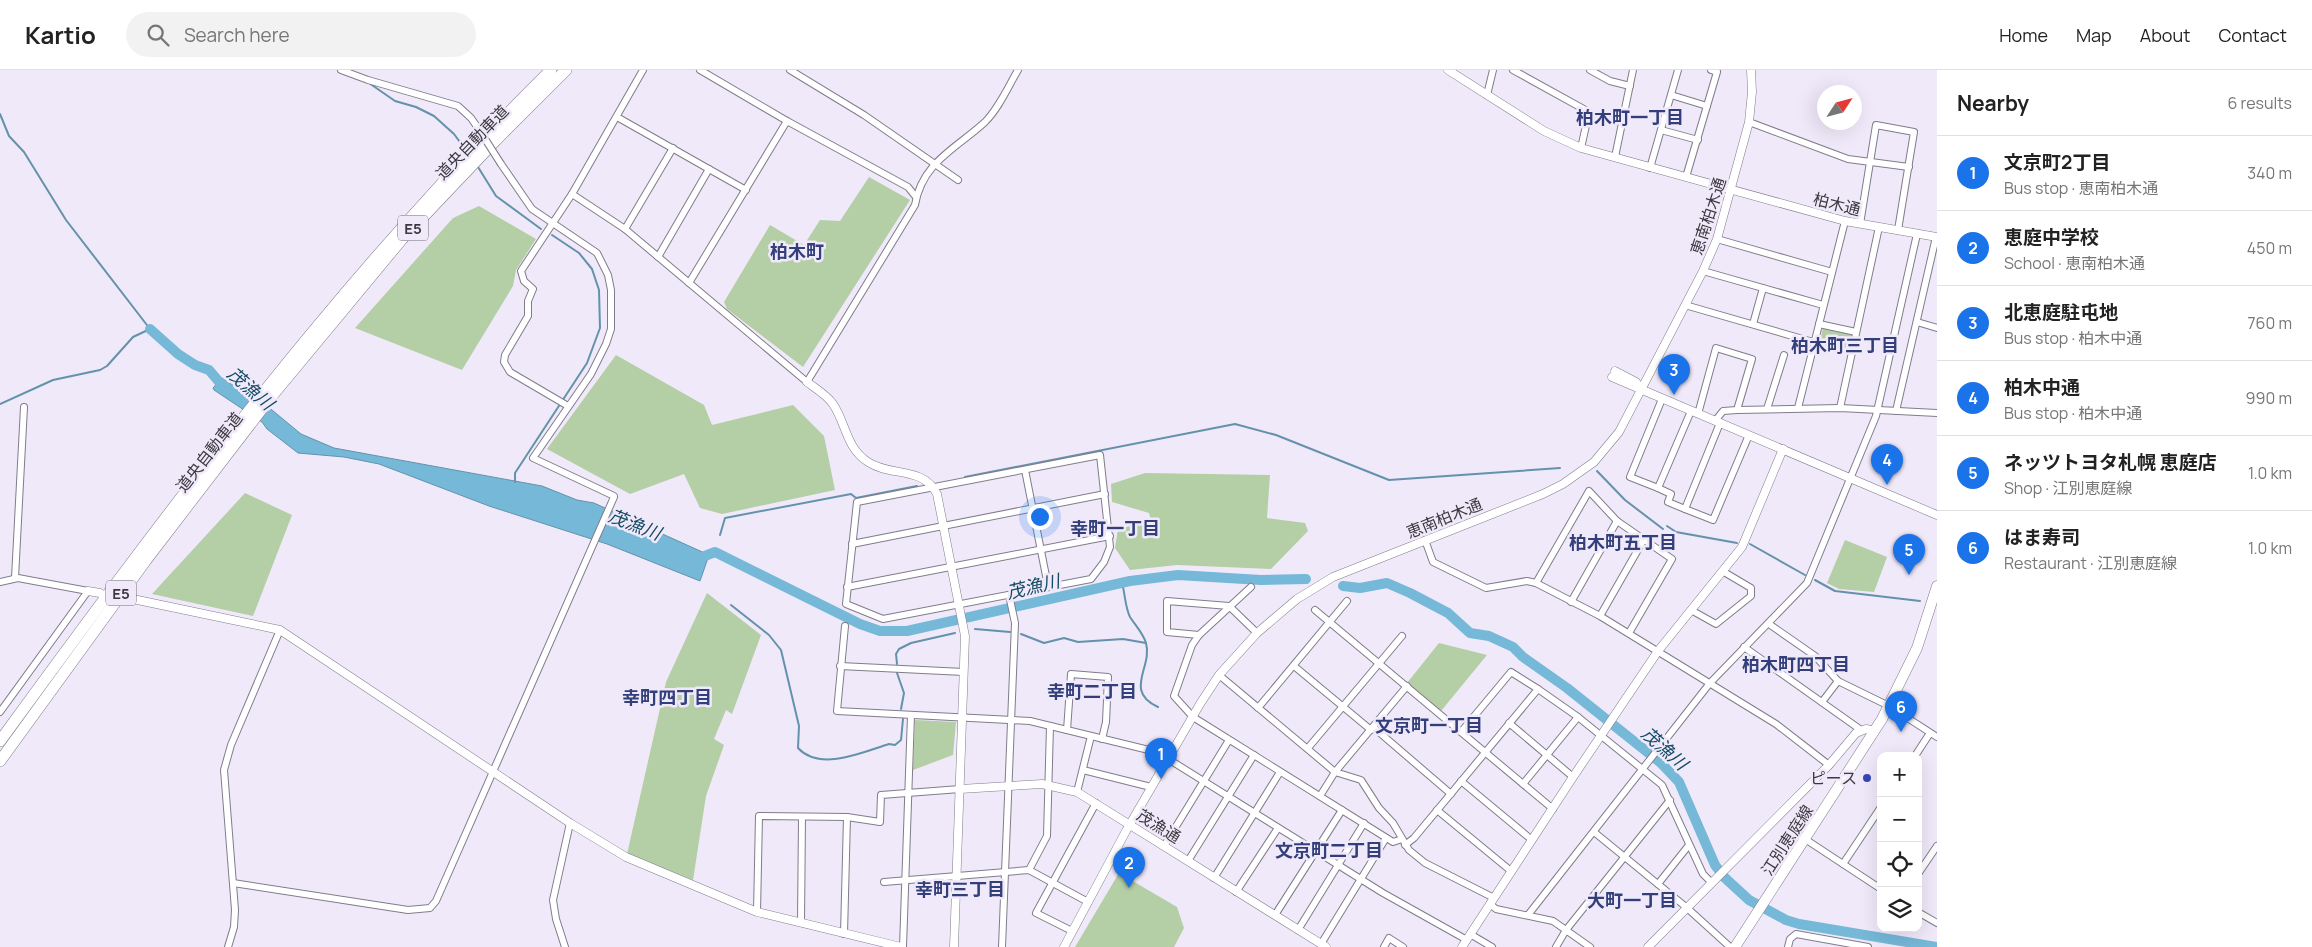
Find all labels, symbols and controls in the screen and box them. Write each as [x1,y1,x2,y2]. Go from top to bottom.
search box [126,12,476,57]
text: Kartio [25,18,96,51]
icon: search [144,21,172,49]
text: Search here [184,22,290,48]
text: Home [1999,23,2048,47]
text: Map [2076,23,2112,47]
text: About [2140,23,2190,47]
text: Contact [2218,23,2287,47]
north arrow [1817,85,1862,130]
text: Nearby [1957,89,2029,117]
text: 6 results [2227,92,2292,114]
street label: 道央自動車道 [431,100,513,184]
district label: 柏木町一丁目 [1576,105,1684,129]
text: 文京町2丁目 [2004,149,2110,175]
text: 1 [1969,162,1977,184]
text: 340 m [2247,162,2292,184]
street label: 恵南柏木通 [1685,175,1731,257]
text: Bus stop · 恵南柏木通 [2004,177,2158,199]
street label: 柏木通 [1811,188,1863,220]
road number: E5 [398,216,428,240]
text: 恵庭中学校 [2004,224,2099,250]
text: 2 [1968,237,1978,259]
text: 450 m [2247,237,2292,259]
district label: 柏木町 [770,239,824,263]
text: School · 恵南柏木通 [2004,252,2145,274]
text: 北恵庭駐屯地 [2004,299,2118,325]
text: 3 [1968,312,1978,334]
text: 760 m [2248,312,2292,334]
text: Bus stop · 柏木中通 [2004,327,2142,349]
district label: 柏木町三丁目 [1791,333,1899,357]
pin: 3 [1658,354,1690,395]
water label: 茂漁川 [223,361,281,416]
text: 柏木中通 [2004,374,2080,400]
text: 4 [1968,387,1978,409]
text: 990 m [2246,387,2292,409]
text: Bus stop · 柏木中通 [2004,402,2142,424]
street label: 道央自動車道 [171,407,247,497]
pin: 4 [1871,444,1903,485]
text: ネッツトヨタ札幌 恵庭店 [2004,449,2217,475]
text: 5 [1968,462,1978,484]
text: 1.0 km [2248,462,2292,484]
text: Shop · 江別恵庭線 [2004,477,2132,499]
street label: 恵南柏木通 [1403,493,1485,543]
water label: 茂漁川 [605,503,666,546]
your location [1027,504,1053,530]
district label: 幸町一丁目 [1070,516,1160,540]
text: はま寿司 [2004,524,2080,550]
district label: 柏木町五丁目 [1569,530,1677,554]
pin: 5 [1893,534,1925,575]
text: 6 [1968,537,1978,559]
text: 1.0 km [2248,537,2292,559]
text: Restaurant · 江別恵庭線 [2004,552,2177,574]
water label: 茂漁川 [1004,568,1064,604]
road number: E5 [106,580,136,606]
district label: 柏木町四丁目 [1742,652,1850,676]
district label: 幸町二丁目 [1047,679,1137,703]
district label: 幸町四丁目 [622,685,712,709]
pin: 6 [1885,691,1917,732]
district label: 文京町一丁目 [1375,713,1483,737]
water label: 茂漁川 [1637,721,1695,776]
pin: 1 [1145,738,1177,779]
map controls [1877,752,1922,932]
button: + [1877,752,1922,797]
place label: ピース [1810,767,1857,789]
marker: ピース [1861,772,1873,784]
button: − [1877,797,1922,842]
street label: 江別恵庭線 [1756,800,1818,880]
street label: 茂漁通 [1133,804,1185,848]
district label: 文京町二丁目 [1275,838,1383,862]
button: locate [1877,842,1922,887]
pin: 2 [1113,847,1145,888]
district label: 幸町三丁目 [915,877,1005,901]
button: layers [1877,887,1922,932]
district label: 大町一丁目 [1587,888,1677,912]

